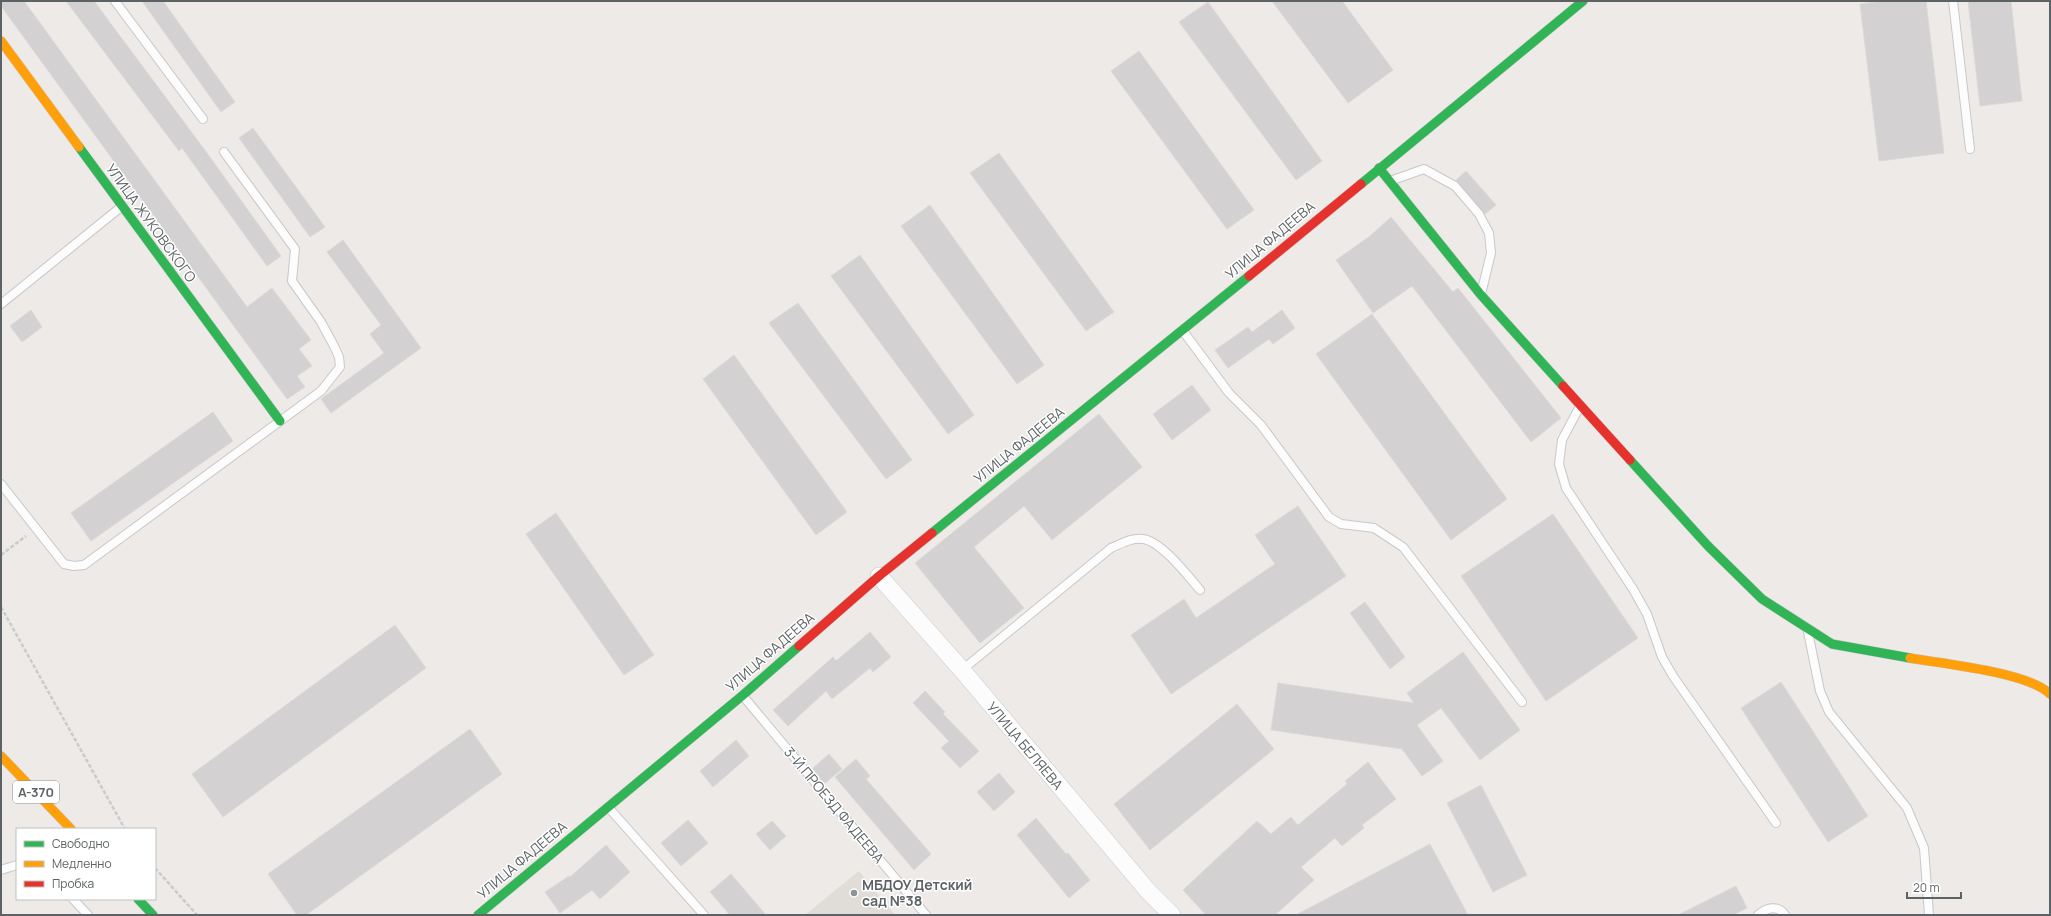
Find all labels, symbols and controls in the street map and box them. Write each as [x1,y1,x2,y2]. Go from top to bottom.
street label: УЛИЦА ЖУКОВСКОГО [102,160,201,286]
street label: УЛИЦА ФАДЕЕВА [1221,196,1319,283]
street label: УЛИЦА ФАДЕЕВА [969,402,1068,487]
street label: УЛИЦА ФАДЕЕВА [721,608,818,695]
street label: УЛИЦА БЕЛЯЕВА [983,698,1068,794]
street label: 3-Й ПРОЕЗД ФАДЕЕВА [780,743,889,867]
road number: А-370 [13,781,59,803]
street label: УЛИЦА ФАДЕЕВА [473,816,571,903]
legend [16,828,156,900]
text: Свободно [52,835,110,852]
text: Медленно [52,855,112,872]
scale bar [1907,874,1961,900]
text: Пробка [52,875,94,892]
place label: МБДОУ Детский сад №38 [862,875,972,910]
text: 20 m [1913,879,1940,896]
marker: МБДОУ Детский сад №38 [849,888,859,898]

